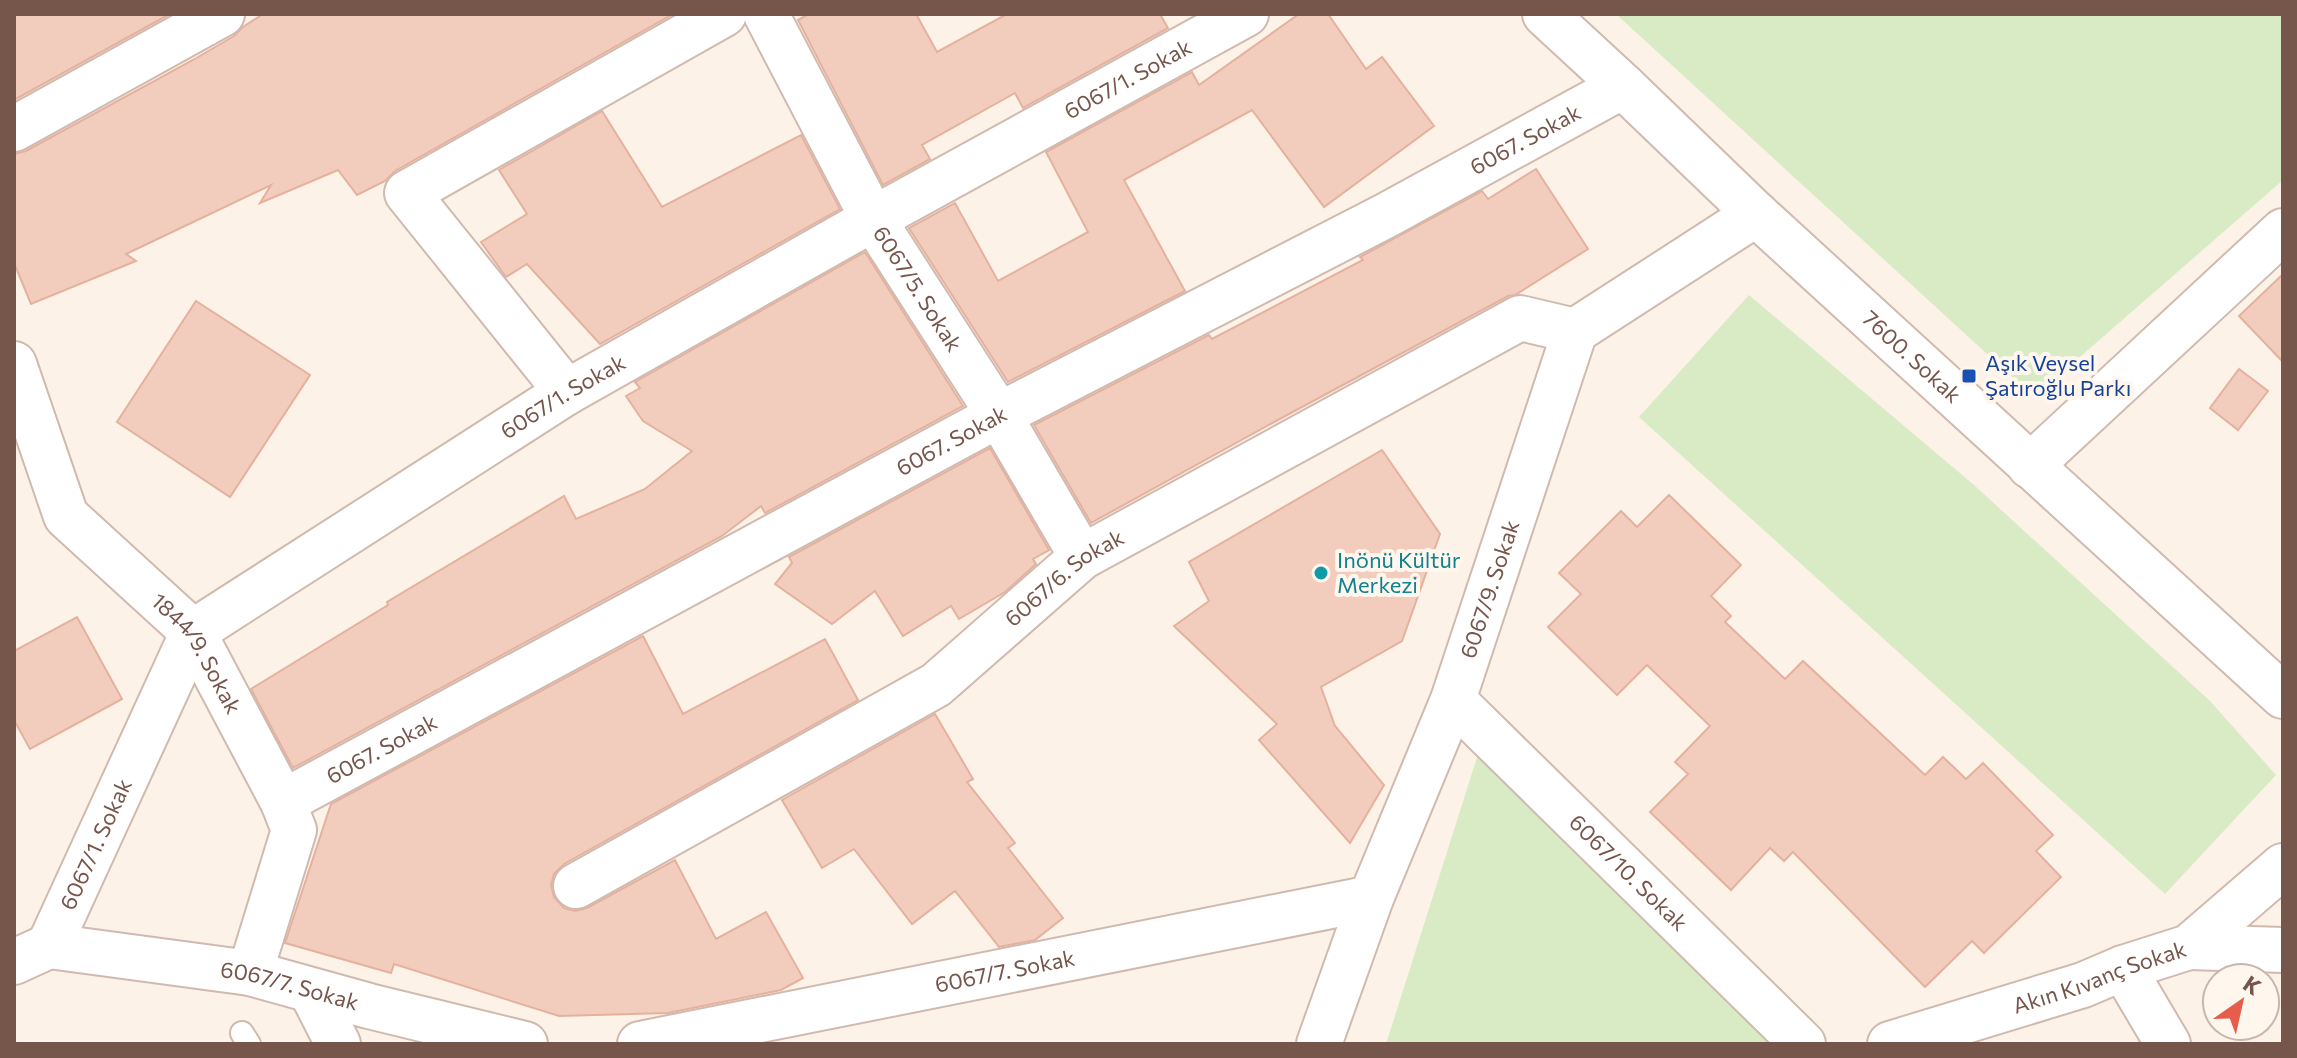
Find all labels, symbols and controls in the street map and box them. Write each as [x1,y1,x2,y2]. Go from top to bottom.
street label: 6067/1. Sokak [1059,33,1196,124]
street label: 6067. Sokak [1465,98,1585,180]
street label: 6067/5. Sokak [868,220,968,356]
street label: 7600. Sokak [1857,304,1967,408]
street label: 6067/1. Sokak [495,348,630,444]
place label: Aşık Veysel Şatıroğlu Parkı [1985,349,2131,401]
marker: Aşık Veysel Şatıroğlu Parkı [1960,367,1978,385]
street label: 6067. Sokak [891,399,1011,481]
street label: 6067/9. Sokak [1454,516,1525,662]
street label: 6067/6. Sokak [999,523,1128,632]
place label: Inönü Kültür Merkezi [1337,546,1461,598]
marker: Inönü Kültür Merkezi [1312,564,1330,582]
street label: 1844/9. Sokak [146,587,248,718]
street label: 6067. Sokak [321,707,441,789]
street label: 6067/1. Sokak [54,774,137,914]
street label: 6067/10. Sokak [1564,808,1694,936]
street label: Akın Kıvanç Sokak [2009,935,2190,1019]
street label: 6067/7. Sokak [933,944,1077,998]
street label: 6067/7. Sokak [219,955,362,1016]
north arrow [2201,962,2281,1042]
text: K [2239,970,2266,1000]

